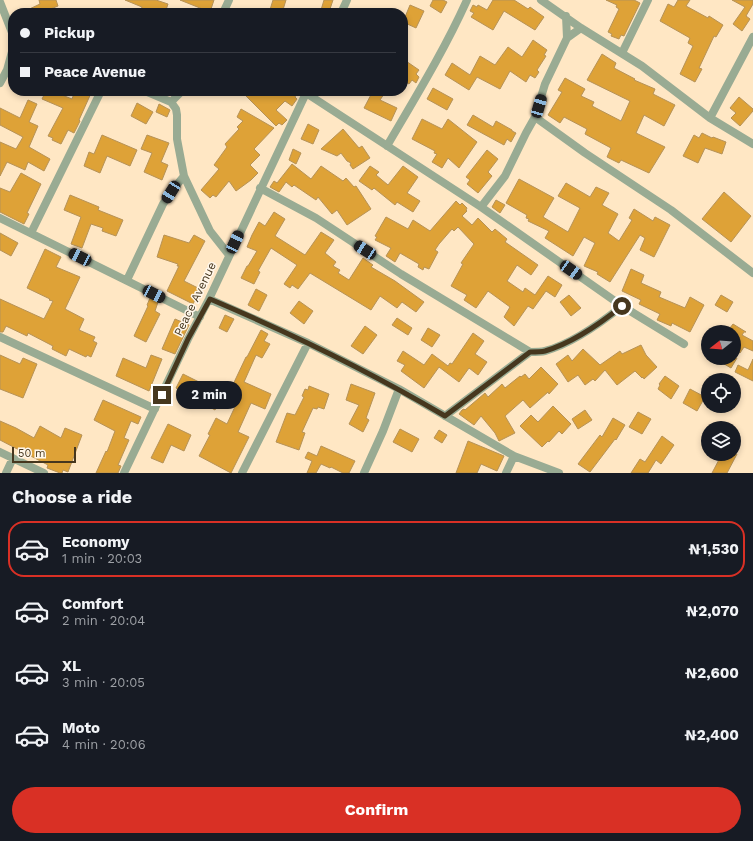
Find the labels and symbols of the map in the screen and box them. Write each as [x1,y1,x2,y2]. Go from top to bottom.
car [530,93,548,119]
car [160,179,182,205]
car [224,229,246,255]
car [352,238,378,262]
car [67,246,93,268]
car [558,258,584,282]
street label: Peace Avenue [171,260,219,338]
car [141,283,167,305]
route start [613,297,631,315]
north arrow [701,325,741,365]
callout: 2 min [176,381,242,409]
route end [153,386,171,404]
scale bar [12,445,76,464]

